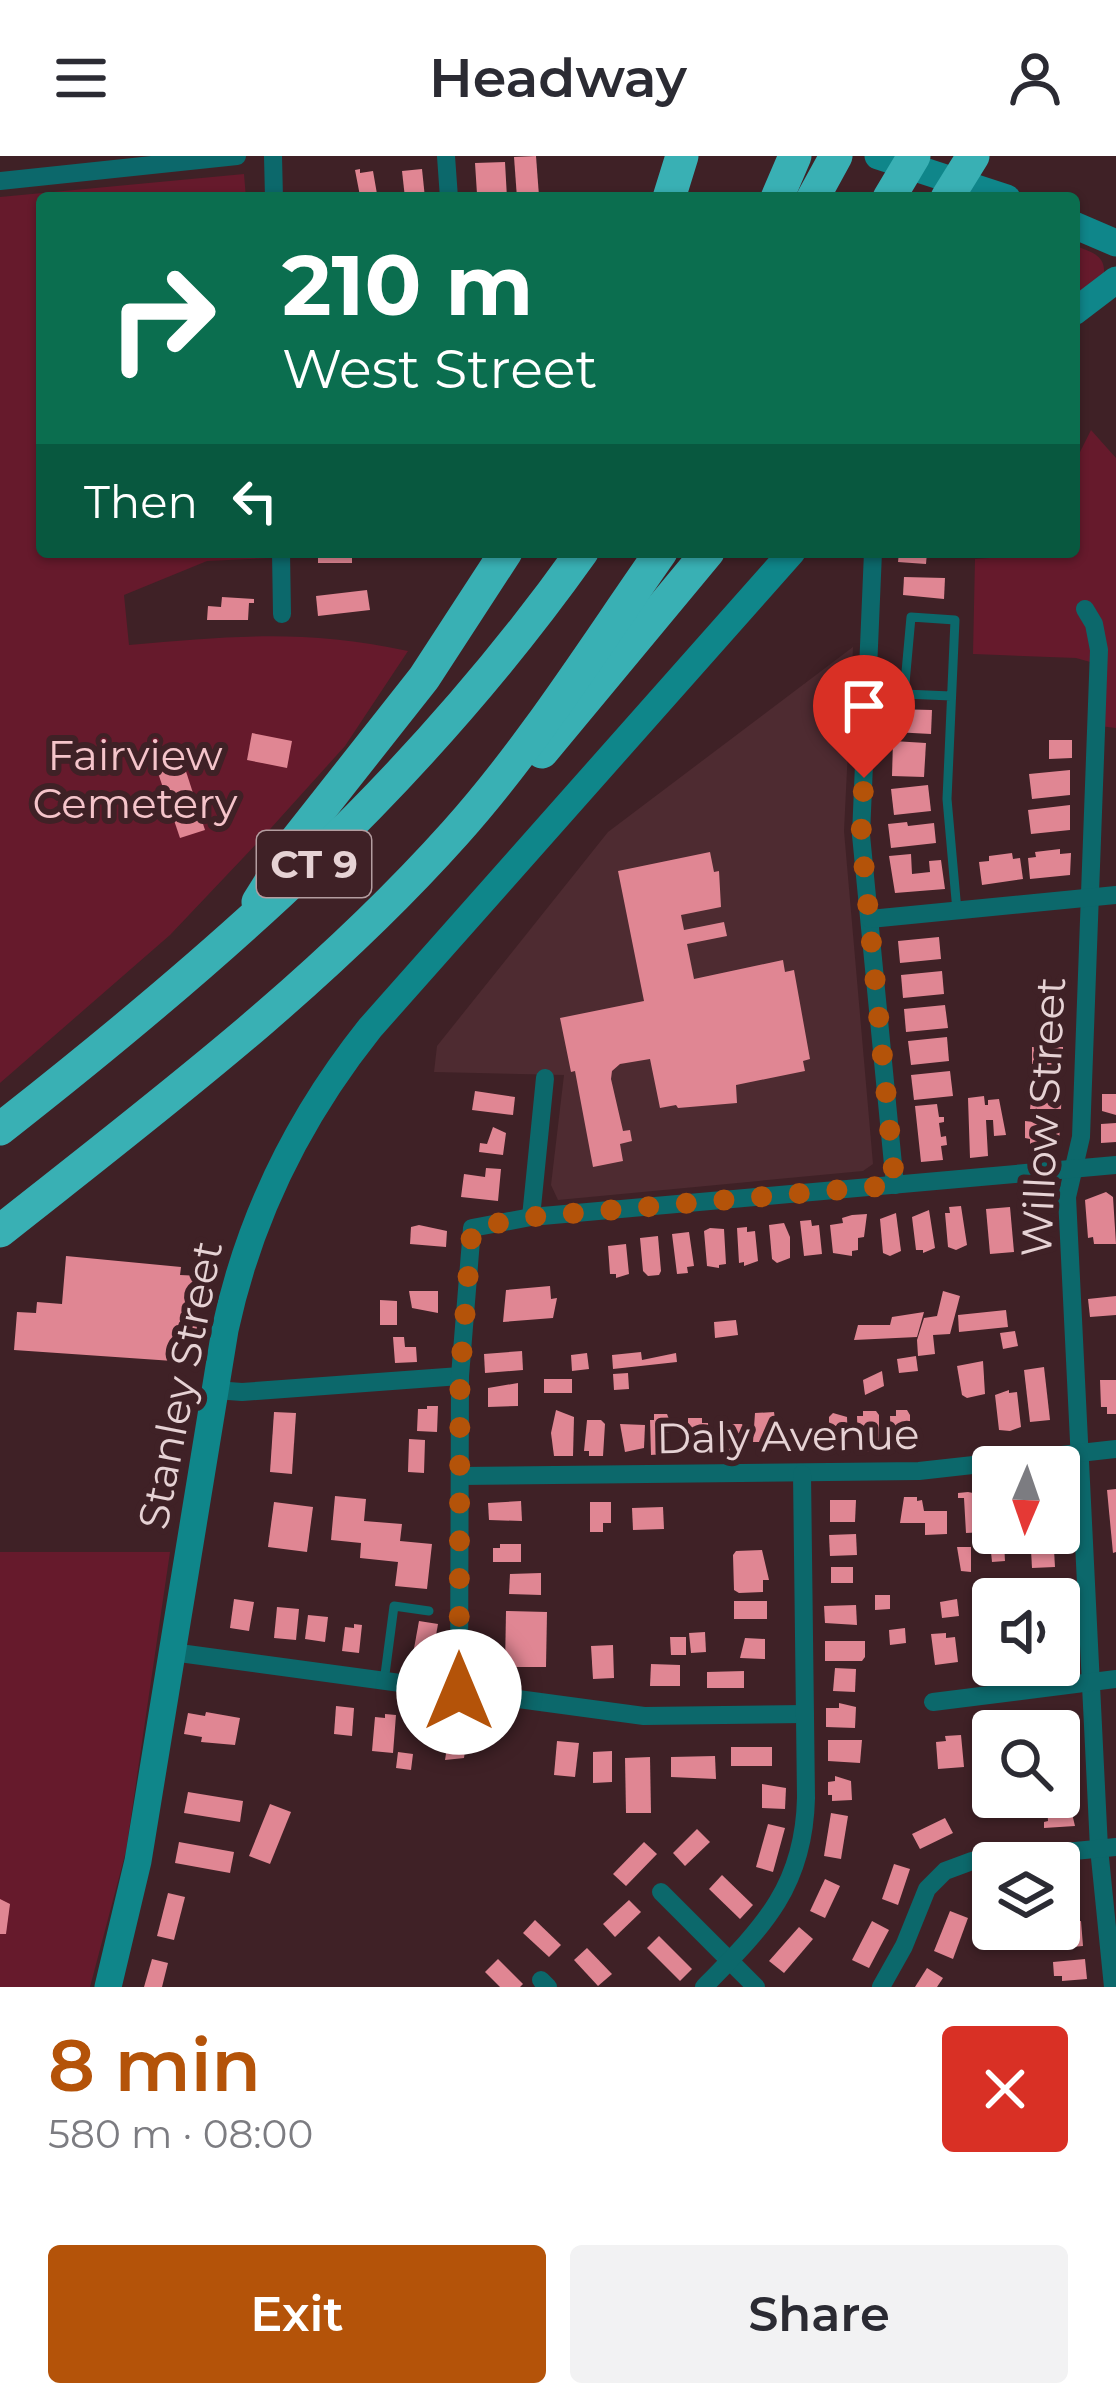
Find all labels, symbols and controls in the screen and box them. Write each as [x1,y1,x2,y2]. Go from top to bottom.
icon: menu [48,45,114,111]
text: Headway [429,45,687,111]
icon: person [1002,45,1068,111]
text: 210 m [282,234,533,336]
icon: right [84,240,240,396]
text: West Street [282,336,597,402]
icon: left [222,468,288,534]
text: Then [84,474,198,529]
pin [813,655,915,778]
icon: arrive [831,673,897,739]
park label: Fairview Cemetery [32,729,238,829]
road number: CT 9 [257,831,371,897]
street label: Willow Street [1010,976,1076,1258]
street label: Stanley Street [127,1237,233,1533]
street label: Daly Avenue [656,1408,920,1464]
north arrow [972,1446,1080,1554]
map controls [972,1446,1080,1950]
button: sound [972,1578,1080,1686]
position arrow [396,1629,522,1755]
button: search [972,1710,1080,1818]
button: layers [972,1842,1080,1950]
text: 8 min [48,2021,261,2109]
button: close [942,2026,1068,2152]
text: 580 m · 08:00 [48,2110,313,2158]
button: Exit [48,2245,546,2383]
button: Share [570,2245,1068,2383]

